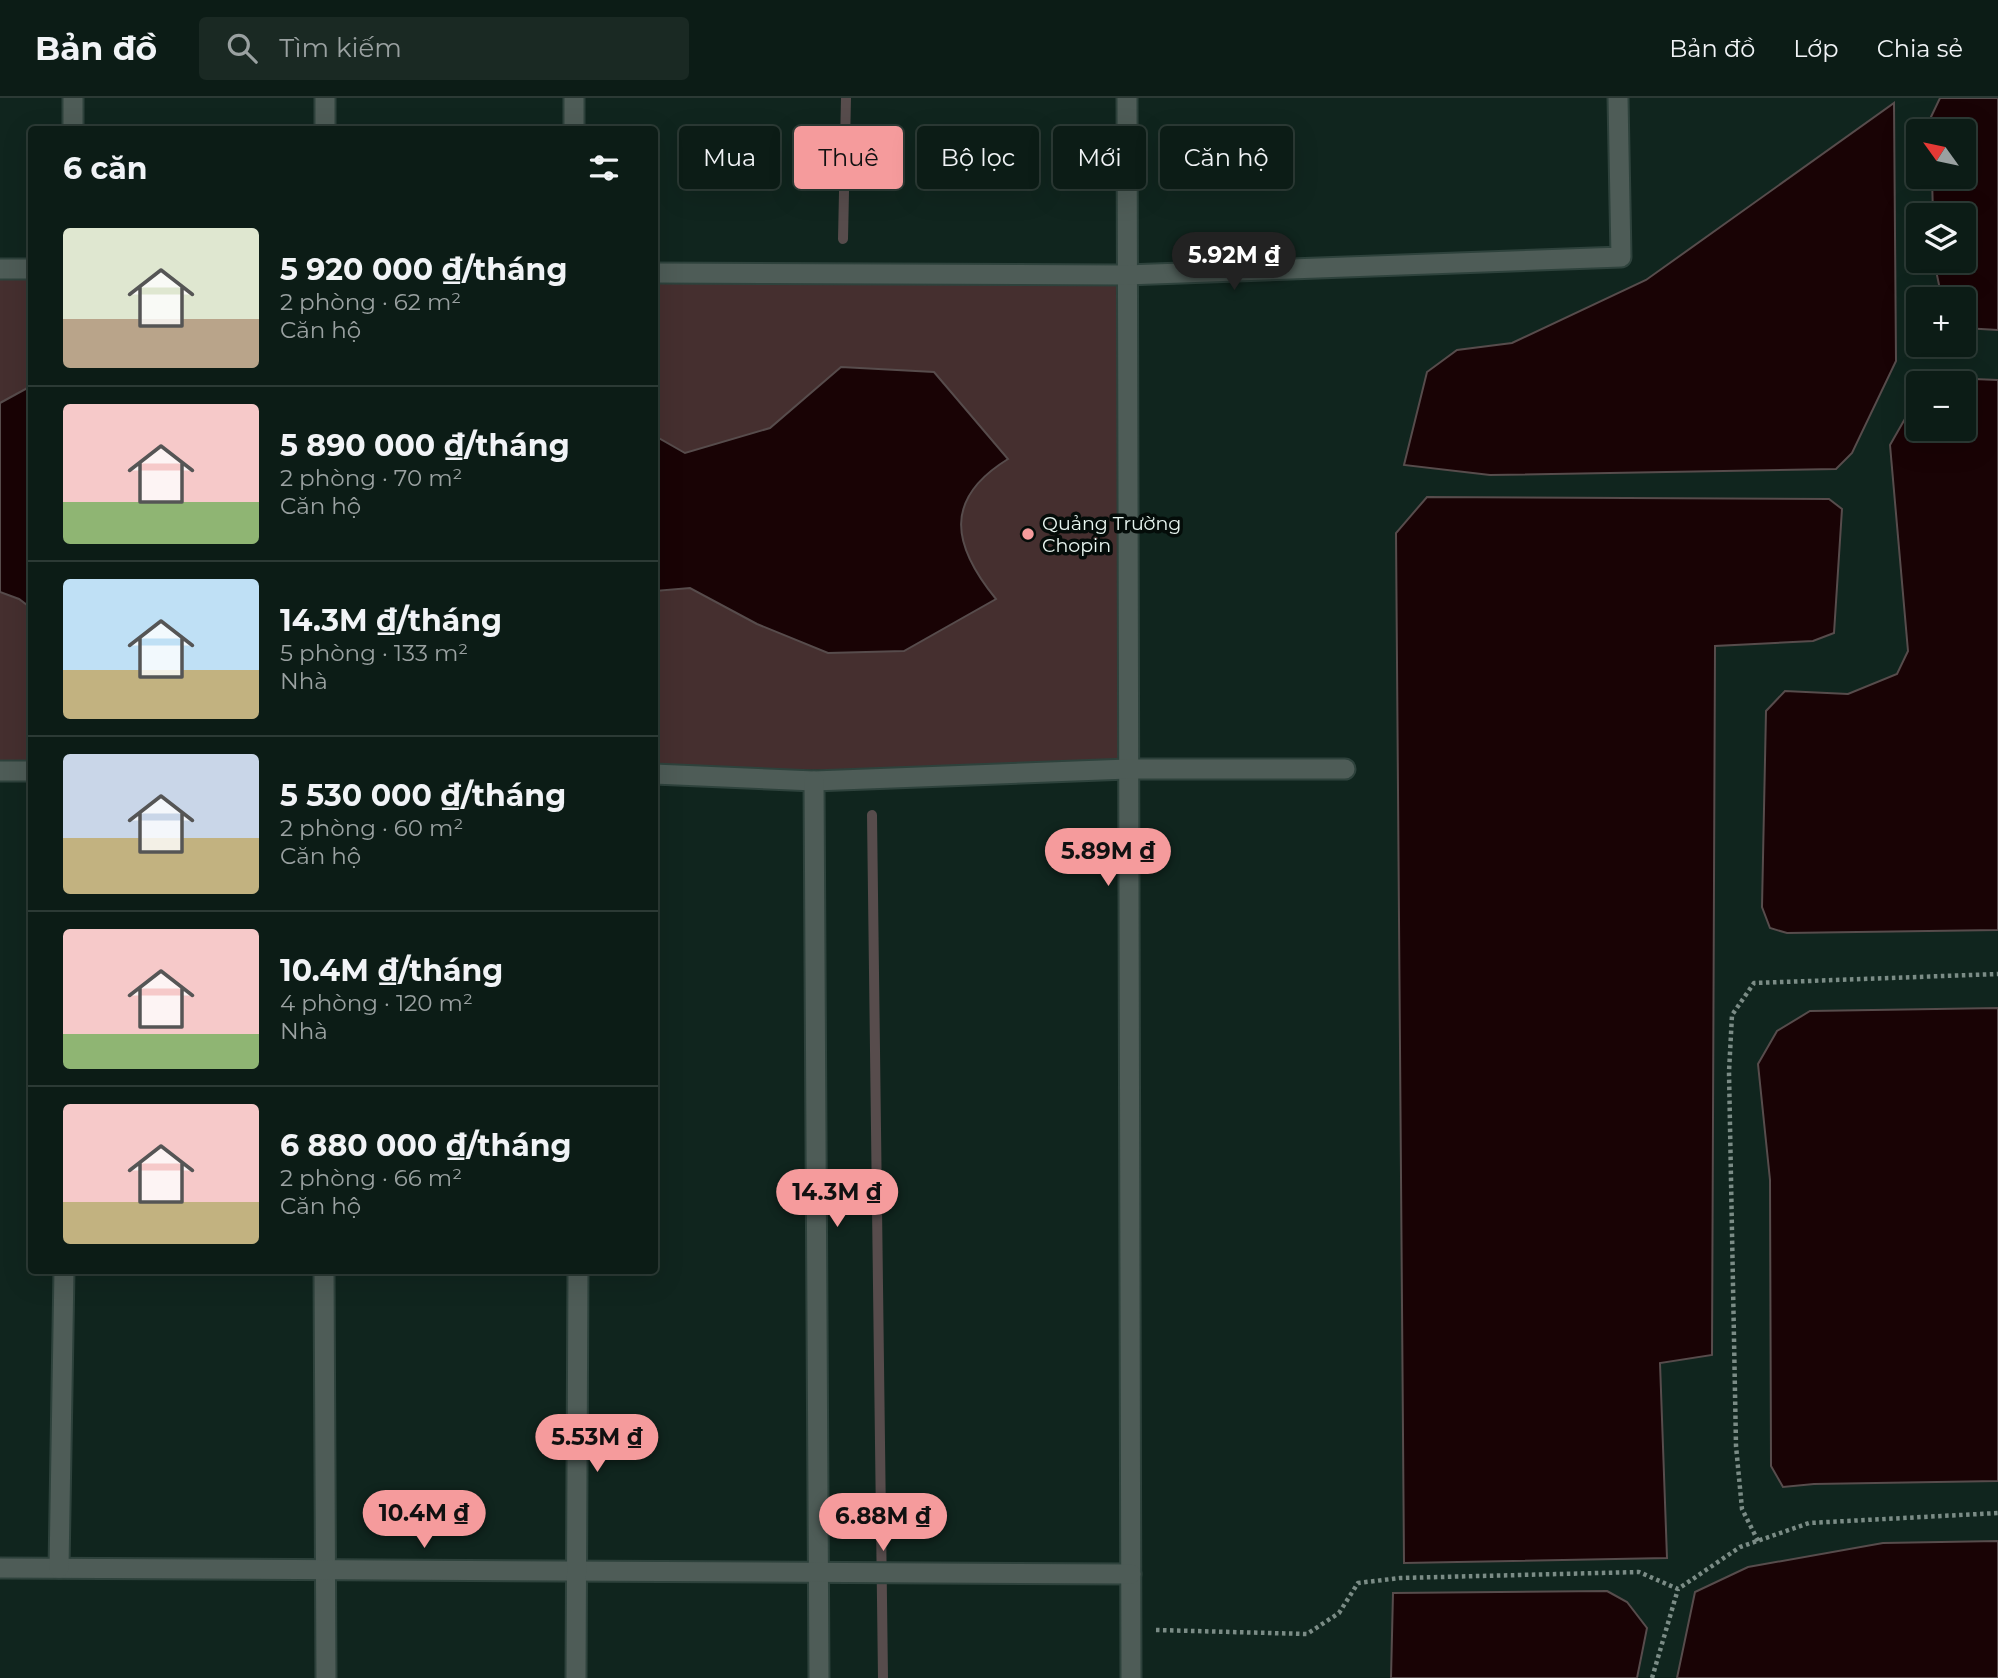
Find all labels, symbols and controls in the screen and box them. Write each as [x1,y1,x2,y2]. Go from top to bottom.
search box [199,17,689,80]
text: Bản đồ [35,28,157,68]
icon: search [223,29,261,67]
text: Tìm kiếm [279,32,402,64]
text: Bản đồ [1669,34,1755,63]
text: Lớp [1793,34,1839,63]
text: Chia sẻ [1877,34,1963,63]
north arrow [1906,119,1976,189]
map controls [1906,119,1976,441]
chip: Mua [679,126,780,189]
chip: Thuê [794,126,903,189]
chip: Bộ lọc [917,126,1039,189]
chip: Mới [1053,126,1146,189]
chip: Căn hộ [1160,126,1293,189]
icon: filters [585,149,623,187]
text: 6 căn [63,150,148,187]
button: layers [1906,203,1976,273]
pin: 5.92M ₫ [1169,232,1299,292]
text: 5.92M ₫ [1188,241,1280,269]
text: 5 920 000 ₫/tháng [280,251,567,288]
icon: home [119,256,203,340]
button: + [1906,287,1976,357]
text: 2 phòng · 62 m² [280,288,461,316]
text: Căn hộ [280,316,361,344]
button: − [1906,371,1976,441]
text: 5 890 000 ₫/tháng [280,427,570,464]
icon: home [119,432,203,516]
text: 2 phòng · 70 m² [280,464,462,492]
text: Căn hộ [280,492,361,520]
place label: Quảng Trường Chopin [1042,512,1181,557]
marker: Quảng Trường Chopin [1020,526,1036,542]
text: 14.3M ₫/tháng [280,602,502,639]
icon: home [119,607,203,691]
text: 5 phòng · 133 m² [280,639,468,667]
text: Nhà [280,667,328,695]
text: 5 530 000 ₫/tháng [280,777,566,814]
icon: home [119,782,203,866]
text: 2 phòng · 60 m² [280,814,463,842]
pin: 5.89M ₫ [1043,828,1173,888]
text: 5.89M ₫ [1061,837,1155,865]
text: Căn hộ [280,842,361,870]
text: 10.4M ₫/tháng [280,952,503,989]
icon: home [119,957,203,1041]
text: 4 phòng · 120 m² [280,989,473,1017]
text: Nhà [280,1017,328,1045]
text: 6 880 000 ₫/tháng [280,1127,572,1164]
icon: home [119,1132,203,1216]
text: 2 phòng · 66 m² [280,1164,462,1192]
pin: 14.3M ₫ [772,1170,902,1229]
text: 14.3M ₫ [792,1178,882,1206]
text: Căn hộ [280,1192,361,1220]
pin: 5.53M ₫ [532,1414,662,1474]
text: 5.53M ₫ [551,1423,643,1451]
pin: 10.4M ₫ [359,1490,489,1550]
pin: 6.88M ₫ [818,1494,948,1553]
text: 10.4M ₫ [379,1499,469,1527]
text: 6.88M ₫ [835,1502,931,1530]

